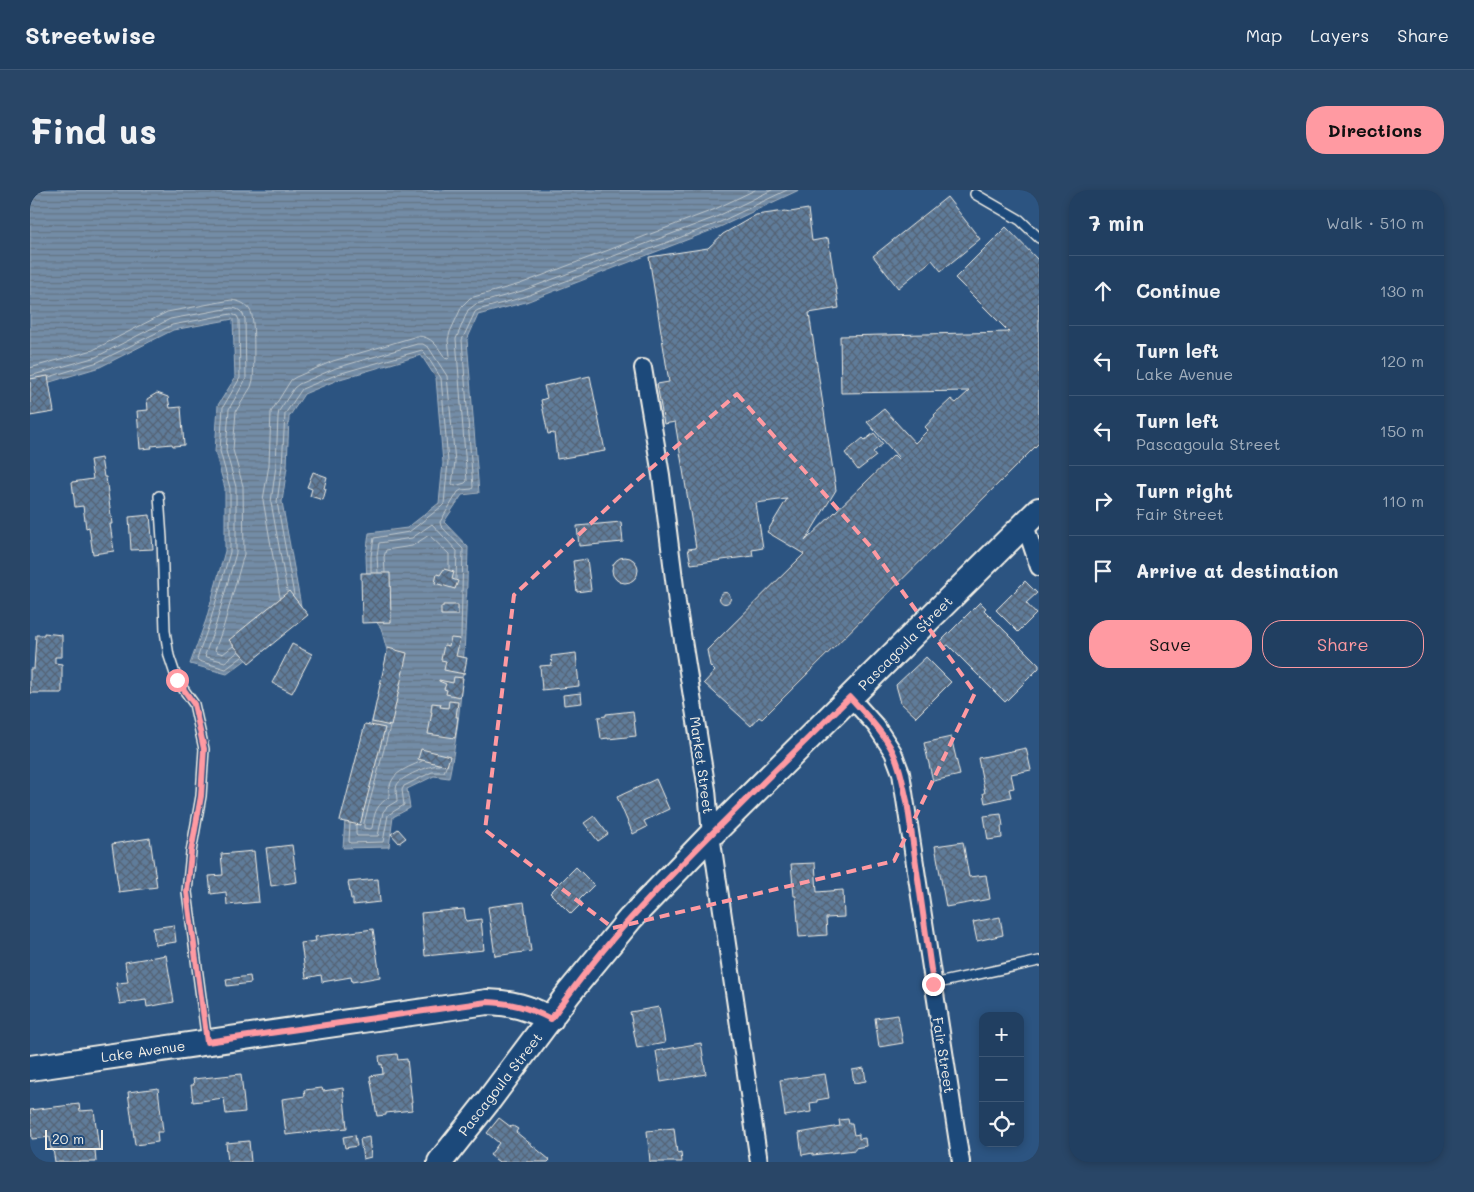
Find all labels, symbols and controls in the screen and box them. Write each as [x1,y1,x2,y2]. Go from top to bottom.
text: Streetwise [25,19,155,50]
text: Map [1246,23,1282,47]
text: Layers [1310,23,1369,47]
text: Share [1397,23,1449,47]
button: Directions [1306,106,1444,154]
text: Find us [30,107,157,153]
text: 7 min [1089,209,1144,236]
text: Walk · 510 m [1326,212,1424,233]
icon: ahead [1089,277,1117,305]
text: Continue [1136,278,1221,303]
text: 130 m [1380,280,1424,301]
text: Turn left [1136,338,1219,363]
icon: left [1089,347,1117,375]
text: 120 m [1380,350,1424,371]
text: Lake Avenue [1136,363,1233,384]
text: Turn left [1136,408,1219,433]
icon: left [1089,417,1117,445]
text: 150 m [1380,420,1424,441]
text: Pascagoula Street [1136,433,1280,454]
text: Turn right [1136,478,1233,503]
icon: right [1089,487,1117,515]
text: 110 m [1382,490,1424,511]
text: Fair Street [1136,503,1224,524]
icon: arrive [1089,557,1117,585]
text: Arrive at destination [1136,558,1339,583]
street label: Pascagoula Street [854,592,956,694]
button: Save [1089,620,1252,668]
button: Share [1262,620,1424,668]
route start [166,669,189,692]
street label: Market Street [686,715,718,815]
route end [922,973,945,996]
map controls [979,1012,1024,1147]
button: + [979,1012,1024,1057]
street label: Fair Street [929,1016,959,1094]
street label: Pascagoula Street [454,1028,546,1140]
street label: Lake Avenue [100,1036,186,1066]
button: − [979,1057,1024,1102]
button: locate [979,1102,1024,1147]
scale bar [45,1127,102,1150]
text: 20 m [52,1129,84,1148]

